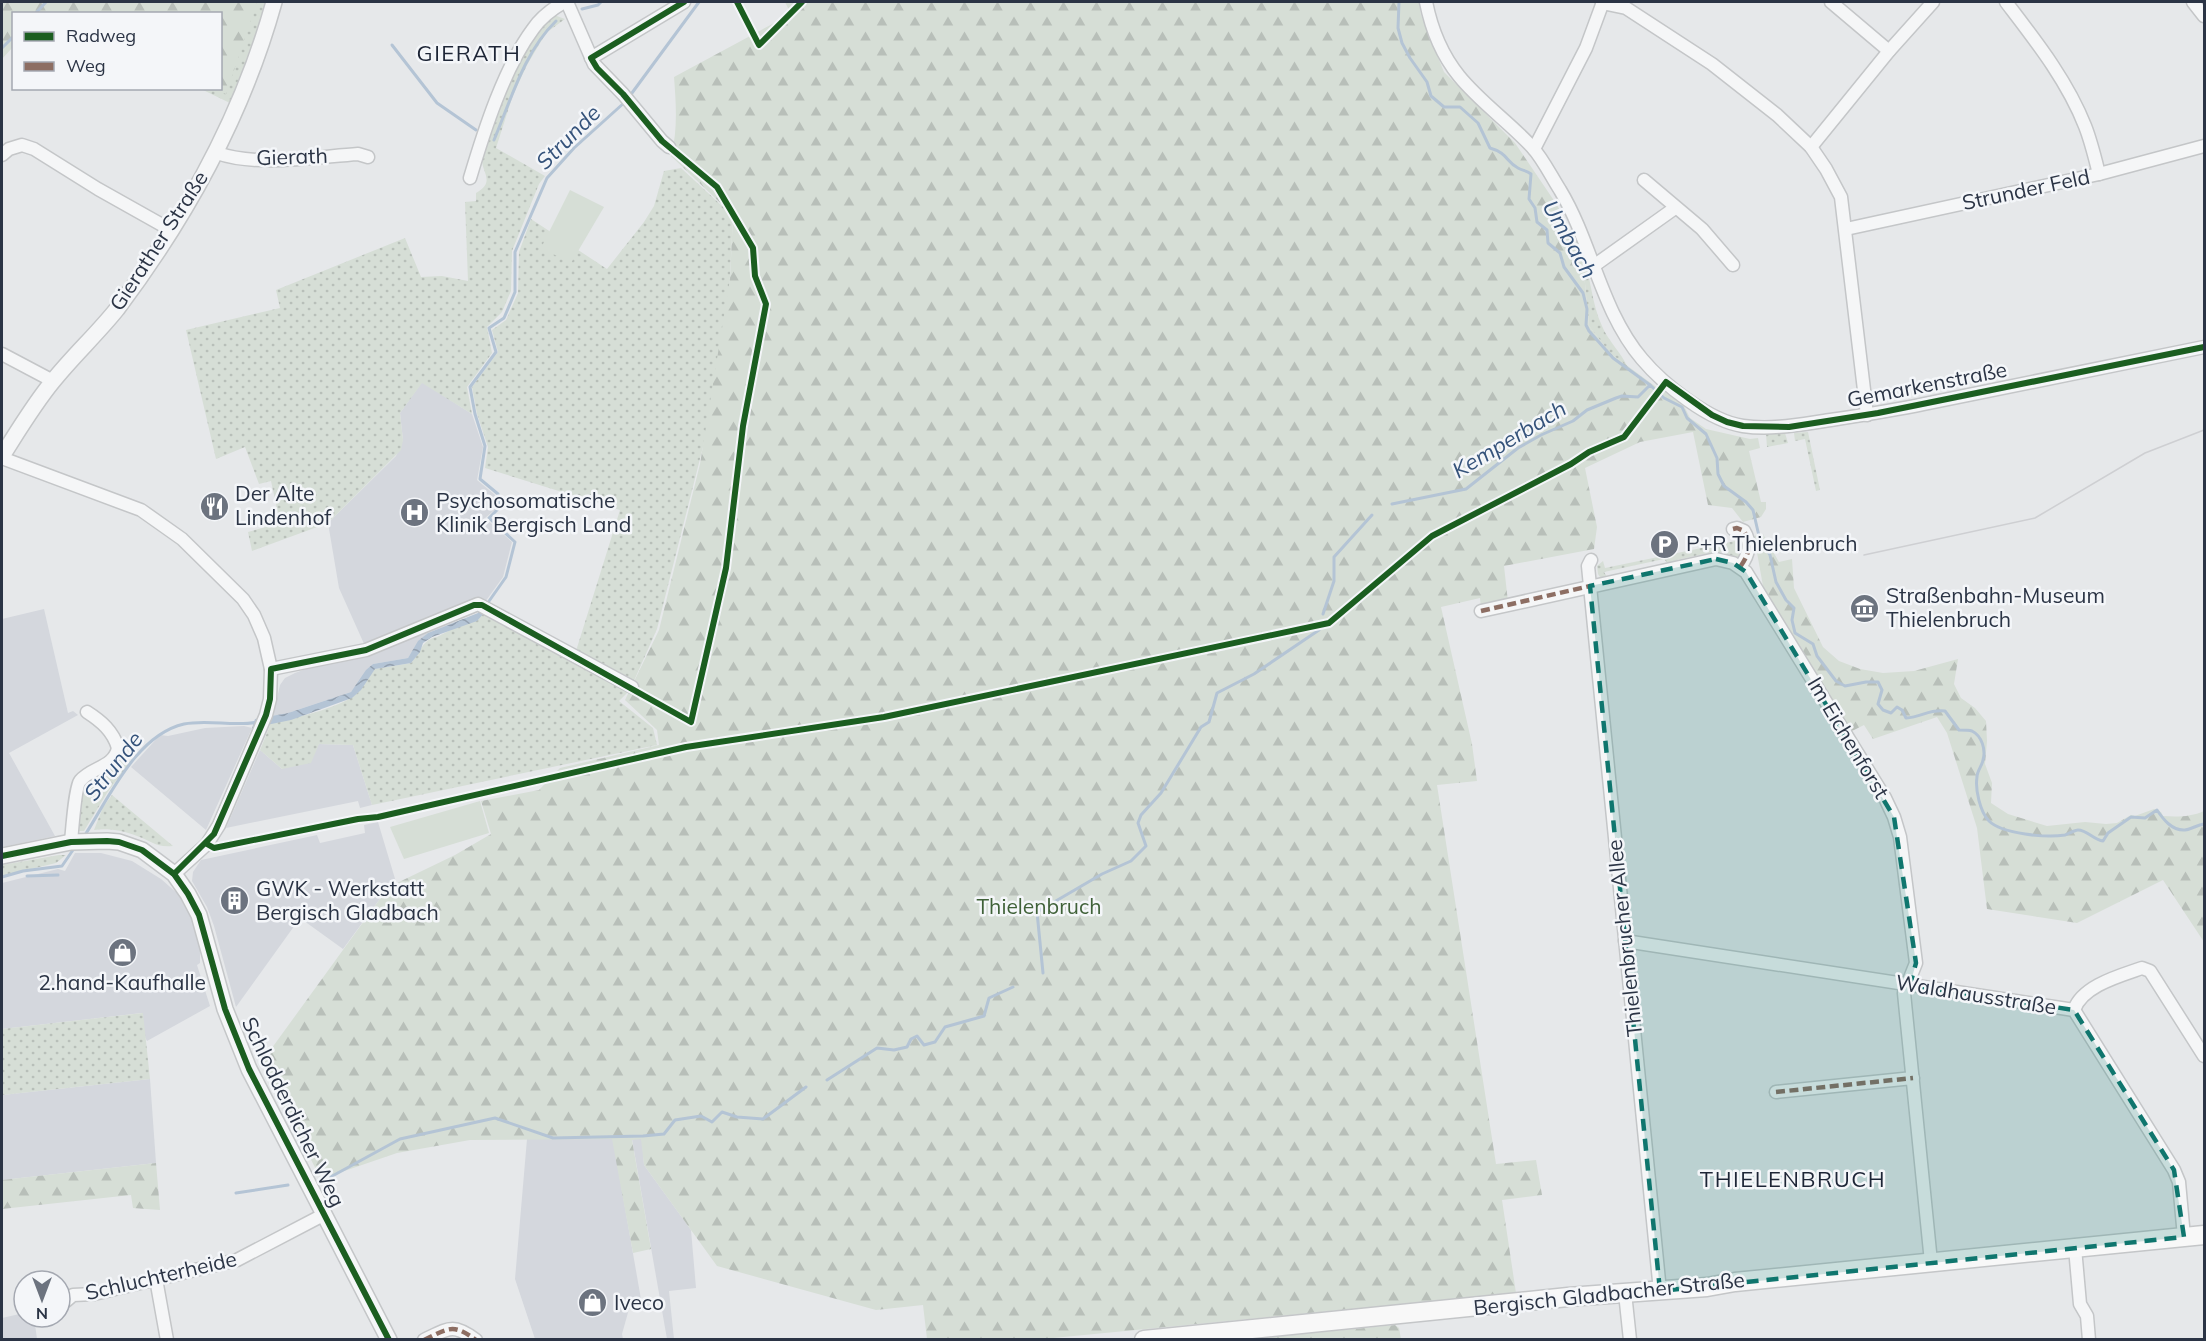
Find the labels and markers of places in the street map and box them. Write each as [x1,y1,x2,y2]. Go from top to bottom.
place label: Der Alte Lindenhof [235,480,332,530]
place label: Psychosomatische Klinik Bergisch Land [436,487,631,537]
restaurant icon: Der Alte Lindenhof [198,490,230,522]
hospital icon: Psychosomatische Klinik Bergisch Land [399,497,431,529]
parking icon: P+R Thielenbruch [1649,528,1681,560]
place label: P+R Thielenbruch [1686,530,1857,556]
place label: Straßenbahn-Museum Thielenbruch [1886,582,2105,632]
museum icon: Straßenbahn-Museum Thielenbruch [1849,592,1881,624]
place label: GWK - Werkstatt Bergisch Gladbach [256,875,439,925]
building icon: GWK - Werkstatt Bergisch Gladbach [219,885,251,917]
shop icon: 2.hand-Kaufhalle [106,936,138,968]
place label: 2.hand-Kaufhalle [38,969,206,995]
shop icon: Iveco [577,1287,609,1319]
place label: Iveco [614,1289,664,1315]

